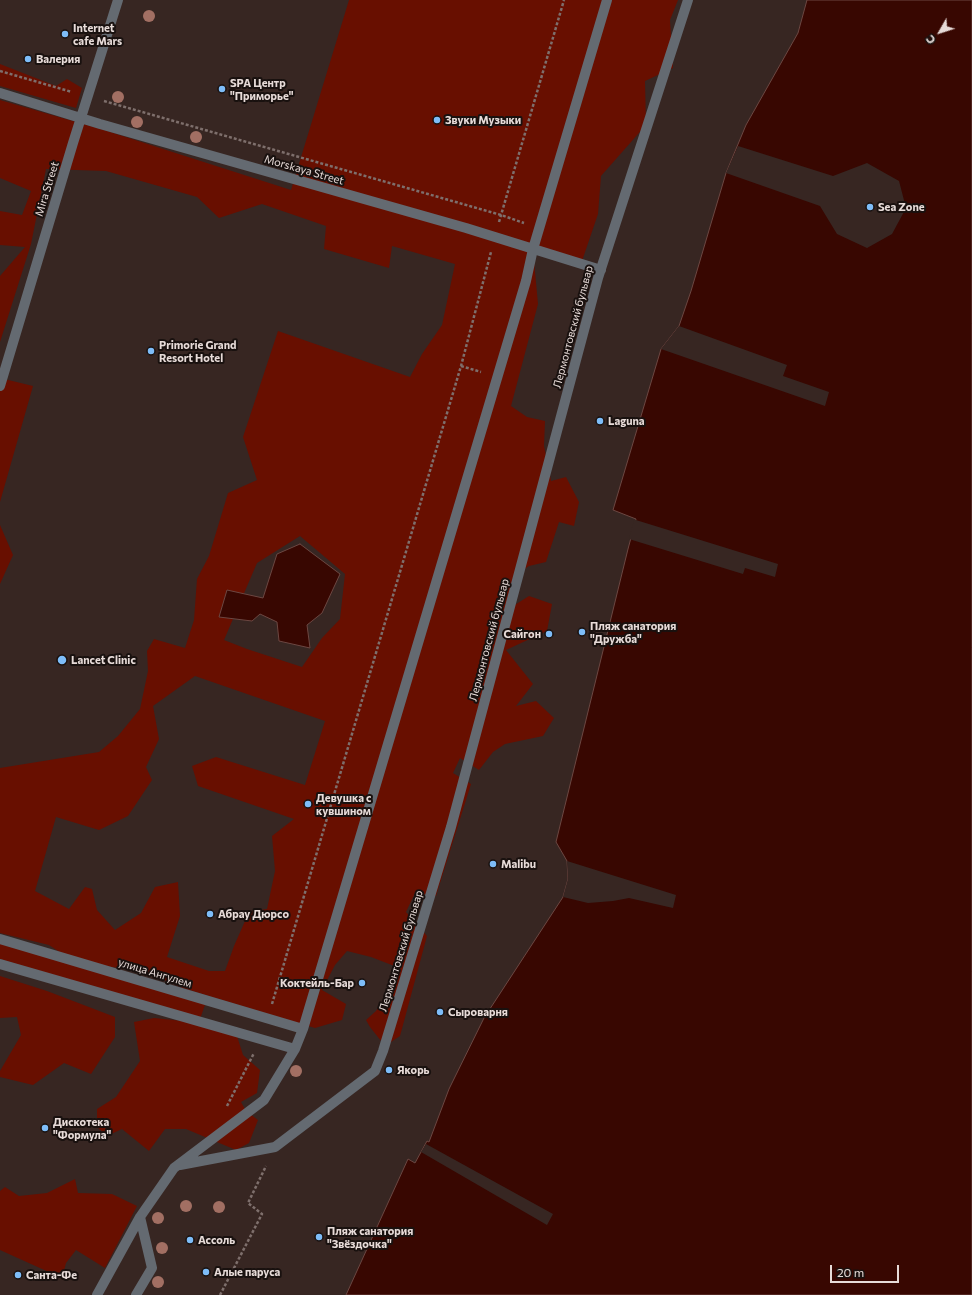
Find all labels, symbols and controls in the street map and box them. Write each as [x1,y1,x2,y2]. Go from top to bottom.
north arrow [920,12,960,52]
place label: Internet cafe Mars [73,21,122,47]
marker: Internet cafe Mars [60,29,70,39]
text: С [923,33,938,47]
place label: Валерия [36,52,80,66]
marker: Валерия [23,54,33,64]
place label: SPA Центр "Приморье" [230,76,294,102]
marker: SPA Центр "Приморье" [217,84,227,94]
place label: Звуки Музыки [445,113,521,127]
marker: Звуки Музыки [432,115,442,125]
street label: Morskaya Street [263,152,345,188]
street label: Mira Street [32,160,62,218]
place label: Sea Zone [878,200,925,214]
marker: Sea Zone [865,202,875,212]
street label: Лермонтовский бульвар [550,264,596,390]
place label: Primorie Grand Resort Hotel [159,338,236,364]
marker: Primorie Grand Resort Hotel [146,346,156,356]
place label: Laguna [608,414,645,428]
marker: Laguna [595,416,605,426]
street label: Лермонтовский бульвар [466,577,512,703]
place label: Пляж санатория "Дружба" [590,619,676,645]
place label: Сайгон [504,627,541,641]
marker: Пляж санатория "Дружба" [577,627,587,637]
marker: Сайгон [544,629,554,639]
place label: Lancet Clinic [71,653,136,667]
marker: Lancet Clinic [56,654,68,666]
place label: Девушка с кувшином [316,791,371,817]
marker: Девушка с кувшином [303,799,313,809]
place label: Malibu [501,857,536,871]
marker: Malibu [488,859,498,869]
street label: Лермонтовский бульвар [376,889,426,1013]
place label: Абрау Дюрсо [218,907,289,921]
marker: Абрау Дюрсо [205,909,215,919]
street label: улица Ангулем [117,956,193,990]
place label: Коктейль-Бар [280,976,354,990]
marker: Коктейль-Бар [357,978,367,988]
place label: Сыроварня [448,1005,508,1019]
marker: Сыроварня [435,1007,445,1017]
place label: Якорь [397,1063,430,1077]
marker: Якорь [384,1065,394,1075]
place label: Дискотека "Формула" [53,1115,111,1141]
marker: Дискотека "Формула" [40,1123,50,1133]
place label: Пляж санатория "Звёздочка" [327,1224,413,1250]
marker: Пляж санатория "Звёздочка" [314,1232,324,1242]
place label: Ассоль [198,1233,235,1247]
marker: Ассоль [185,1235,195,1245]
scale bar [832,1257,901,1283]
place label: Алые паруса [214,1265,280,1279]
text: 20 m [837,1265,864,1279]
marker: Алые паруса [201,1267,211,1277]
place label: Санта-Фе [26,1268,77,1282]
marker: Санта-Фе [13,1270,23,1280]

